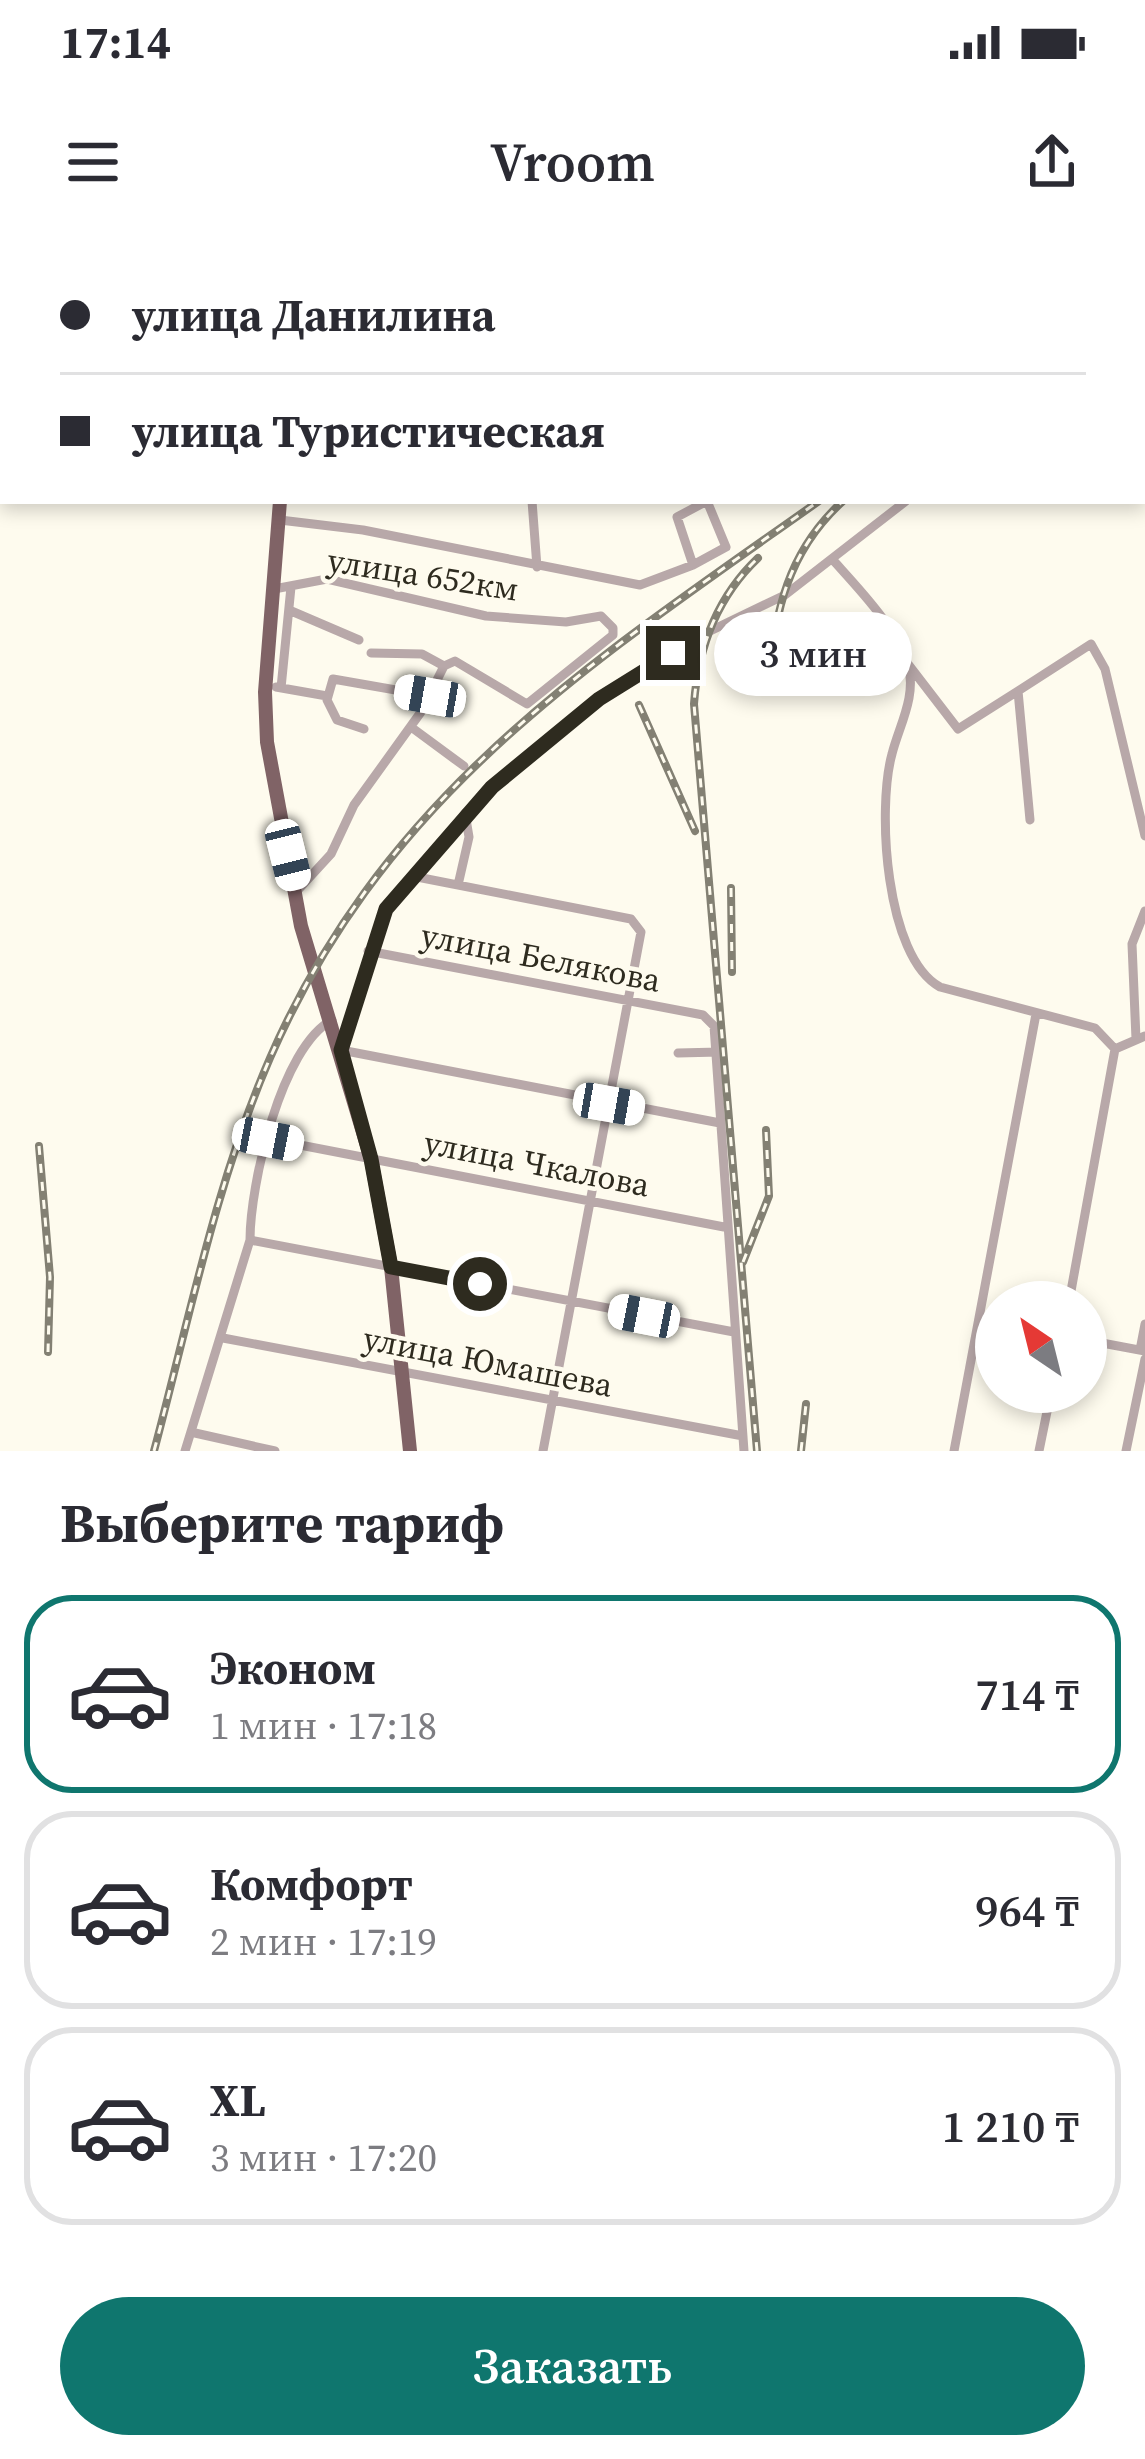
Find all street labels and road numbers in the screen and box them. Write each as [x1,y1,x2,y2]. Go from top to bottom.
street label: улица 652км [324,537,522,612]
street label: улица Белякова [417,912,665,1003]
street label: улица Чкалова [420,1120,654,1207]
street label: улица Юмашева [359,1315,617,1408]

